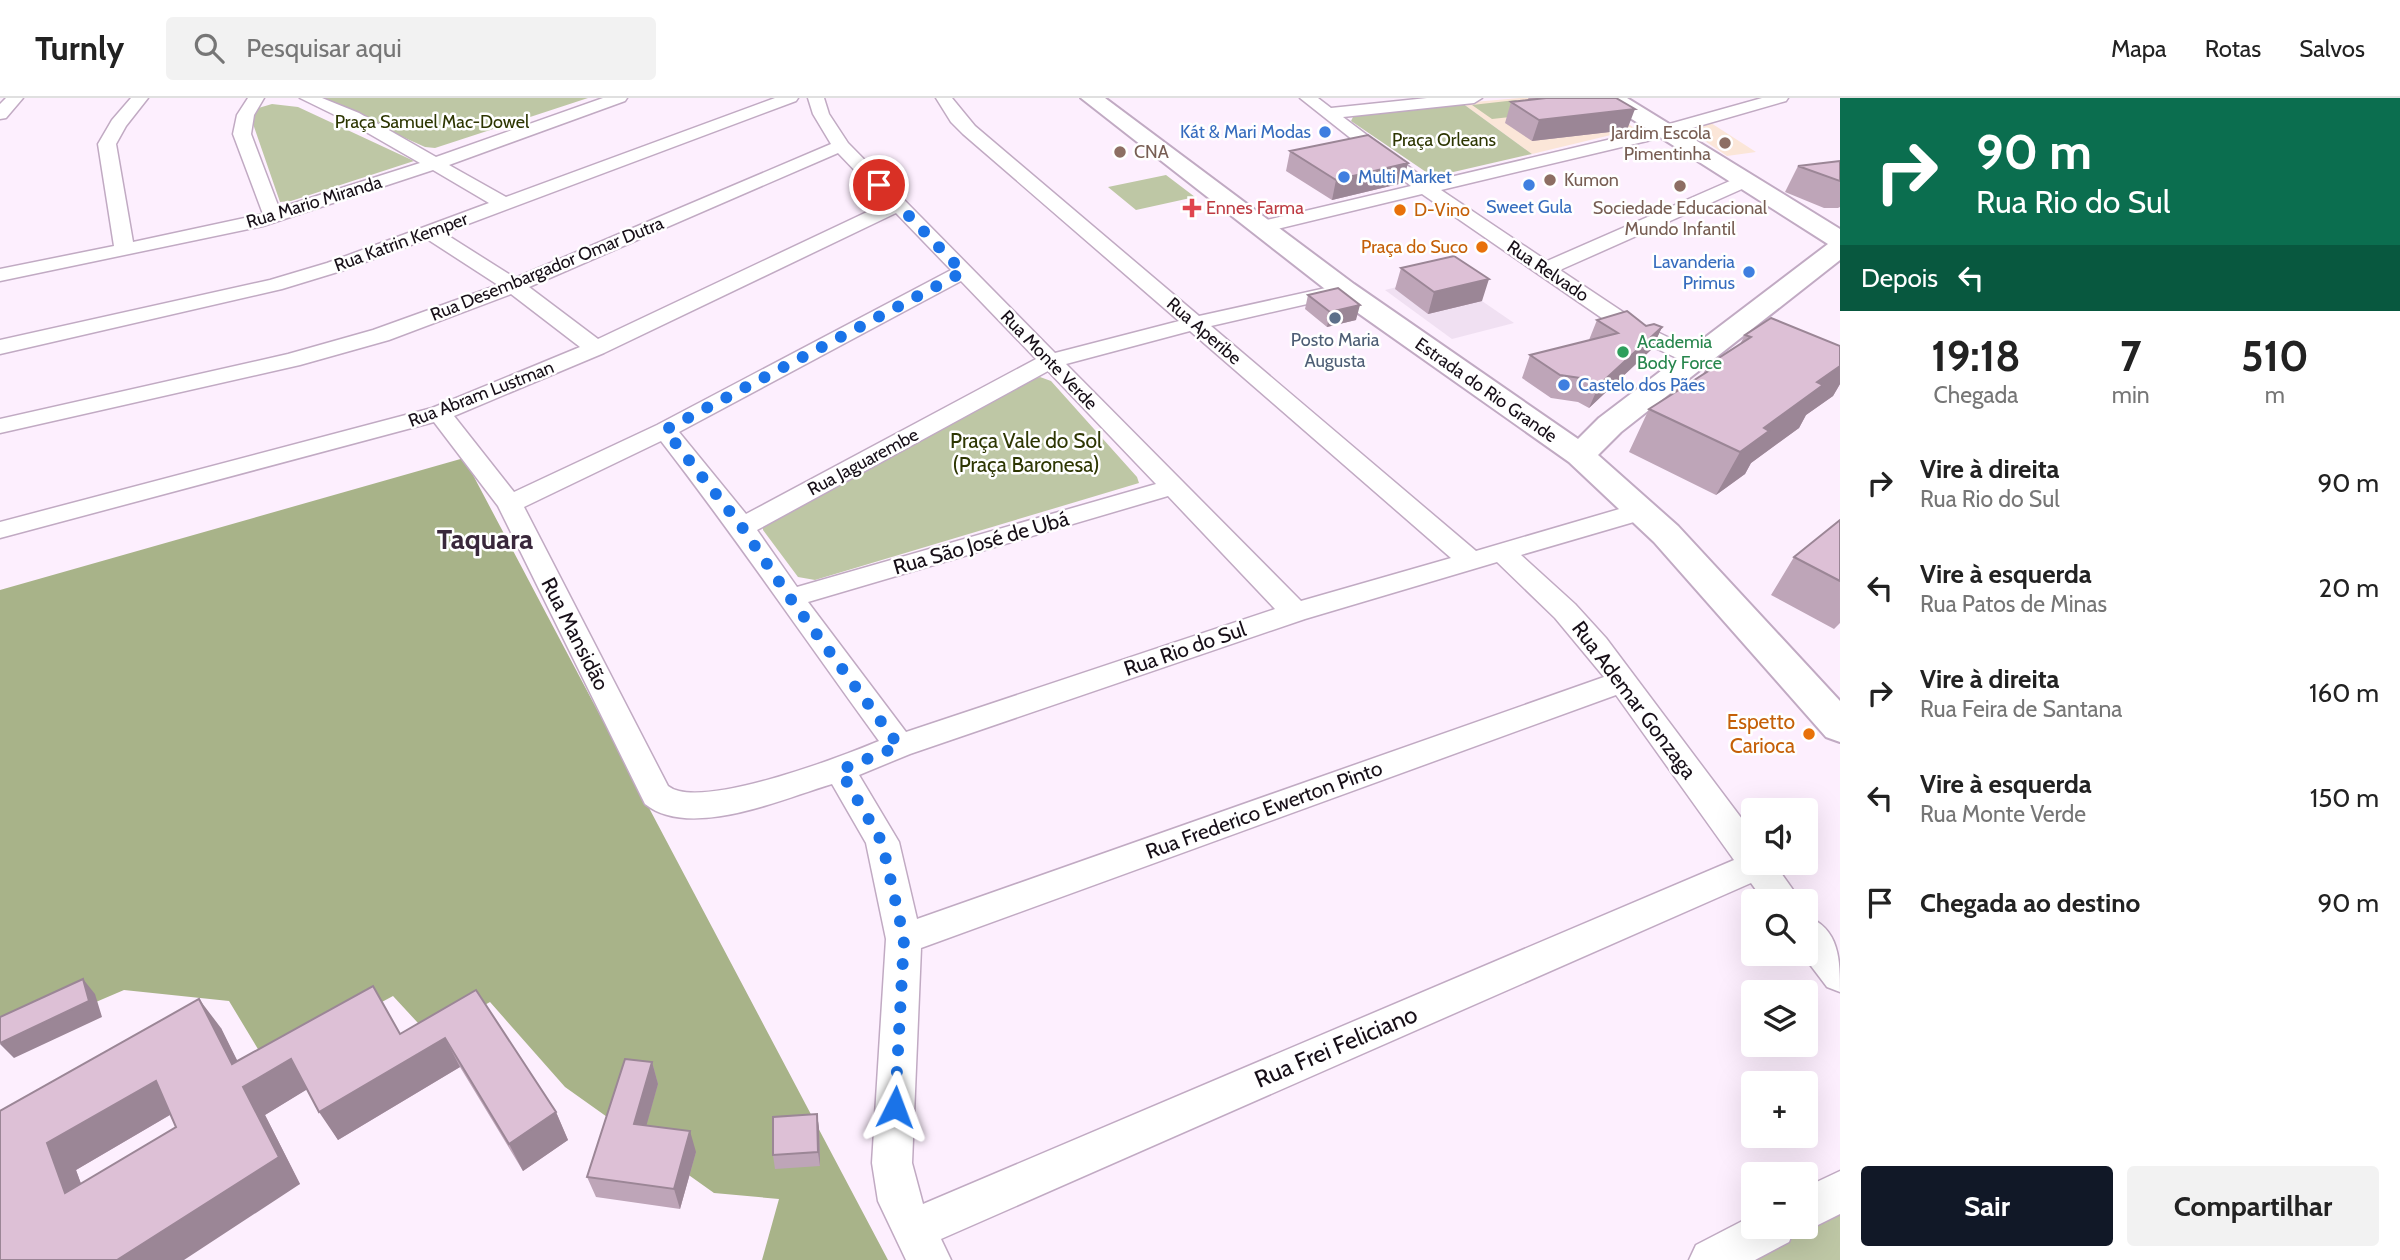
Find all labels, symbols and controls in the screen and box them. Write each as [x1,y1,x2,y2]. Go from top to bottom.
search box [166,17,656,80]
text: Turnly [35,28,124,68]
icon: search [190,29,228,67]
text: Pesquisar aqui [246,32,402,64]
text: Mapa [2111,34,2167,63]
text: Rotas [2205,34,2261,63]
text: Salvos [2299,34,2365,63]
park label: Praça Samuel Mac-Dowel [335,111,530,133]
place label: Kát & Mari Modas [1180,121,1311,143]
place label: Jardim Escola Pimentinha [1610,122,1711,165]
text: 90 m [1976,122,2092,181]
marker: Kát & Mari Modas [1317,124,1333,140]
icon: right [1861,126,1952,217]
park label: Praça Orleans [1392,129,1496,151]
marker: Jardim Escola Pimentinha [1717,135,1733,151]
place label: CNA [1134,141,1169,163]
marker: CNA [1112,144,1128,160]
pin [849,155,909,215]
icon: arrive [860,166,898,204]
place label: Multi Market [1358,166,1452,188]
marker: Multi Market [1336,169,1352,185]
place label: Kumon [1564,169,1619,191]
street label: Rua Mario Miranda [244,171,385,233]
marker: Kumon [1542,172,1558,188]
marker: Sweet Gula [1521,177,1537,193]
marker: Sociedade Educacional Mundo Infantil [1672,178,1688,194]
text: Rua Rio do Sul [1976,182,2170,221]
place label: Sweet Gula [1486,196,1572,218]
place label: Ennes Farma [1206,197,1304,219]
place label: Sociedade Educacional Mundo Infantil [1593,197,1768,240]
place label: D-Vino [1414,199,1470,221]
marker: Ennes Farma [1184,200,1200,216]
marker: D-Vino [1392,202,1408,218]
street label: Rua Katrin Kemper [331,208,471,276]
street label: Rua Desembargador Omar Dutra [427,212,667,326]
place label: Praça do Suco [1361,236,1468,258]
street label: Rua Relvado [1503,236,1593,306]
marker: Praça do Suco [1474,239,1490,255]
place label: Lavanderia Primus [1653,251,1735,294]
icon: left [1952,259,1990,297]
text: Depois [1861,262,1938,294]
marker: Lavanderia Primus [1741,264,1757,280]
street label: Rua Aperibe [1162,293,1246,369]
street label: Rua Monte Verde [996,306,1102,414]
marker: Posto Maria Augusta [1327,310,1343,326]
place label: Posto Maria Augusta [1291,329,1380,372]
text: 19:18 [1931,330,2021,382]
text: 7 [2120,330,2141,382]
text: 510 [2241,330,2309,382]
place label: Academia Body Force [1637,331,1722,374]
street label: Estrada do Rio Grande [1411,333,1561,447]
marker: Academia Body Force [1615,344,1631,360]
street label: Rua Abram Lustman [405,356,557,432]
place label: Castelo dos Pães [1578,374,1705,396]
marker: Castelo dos Pães [1556,377,1572,393]
text: Chegada [1934,381,2018,409]
text: min [2112,381,2150,409]
text: m [2265,381,2285,409]
street label: Rua Jaguarembe [804,424,922,500]
park label: Praça Vale do Sol (Praça Baronesa) [950,428,1102,477]
text: Vire à direita [1920,453,2060,485]
icon: right [1861,464,1899,502]
text: 90 m [2317,467,2379,499]
text: Rua Rio do Sul [1920,485,2060,513]
street label: Rua São José de Ubá [890,505,1072,580]
district label: Taquara [437,522,533,556]
text: Vire à esquerda [1920,558,2092,590]
icon: left [1861,569,1899,607]
text: 20 m [2319,572,2379,604]
street label: Rua Mansidão [536,573,615,694]
text: Rua Patos de Minas [1920,590,2107,618]
street label: Rua Rio do Sul [1120,616,1249,681]
street label: Rua Ademar Gonzaga [1567,616,1702,783]
text: Vire à direita [1920,663,2060,695]
icon: right [1861,674,1899,712]
text: 160 m [2309,677,2379,709]
text: Rua Feira de Santana [1920,695,2122,723]
place label: Espetto Carioca [1727,709,1795,758]
marker: Espetto Carioca [1801,726,1817,742]
street label: Rua Frederico Ewerton Pinto [1142,755,1385,864]
text: Vire à esquerda [1920,768,2092,800]
icon: left [1861,779,1899,817]
text: 150 m [2310,782,2379,814]
map controls [1741,798,1818,1239]
button: sound [1741,798,1818,875]
text: Rua Monte Verde [1920,800,2086,828]
icon: arrive [1861,884,1899,922]
text: Chegada ao destino [1920,887,2140,919]
text: 90 m [2317,887,2379,919]
button: search [1741,889,1818,966]
button: layers [1741,980,1818,1057]
street label: Rua Frei Feliciano [1250,999,1421,1094]
position arrow [858,1070,932,1144]
button: + [1741,1071,1818,1148]
button: − [1741,1162,1818,1239]
button: Sair [1861,1166,2113,1246]
button: Compartilhar [2127,1166,2379,1246]

